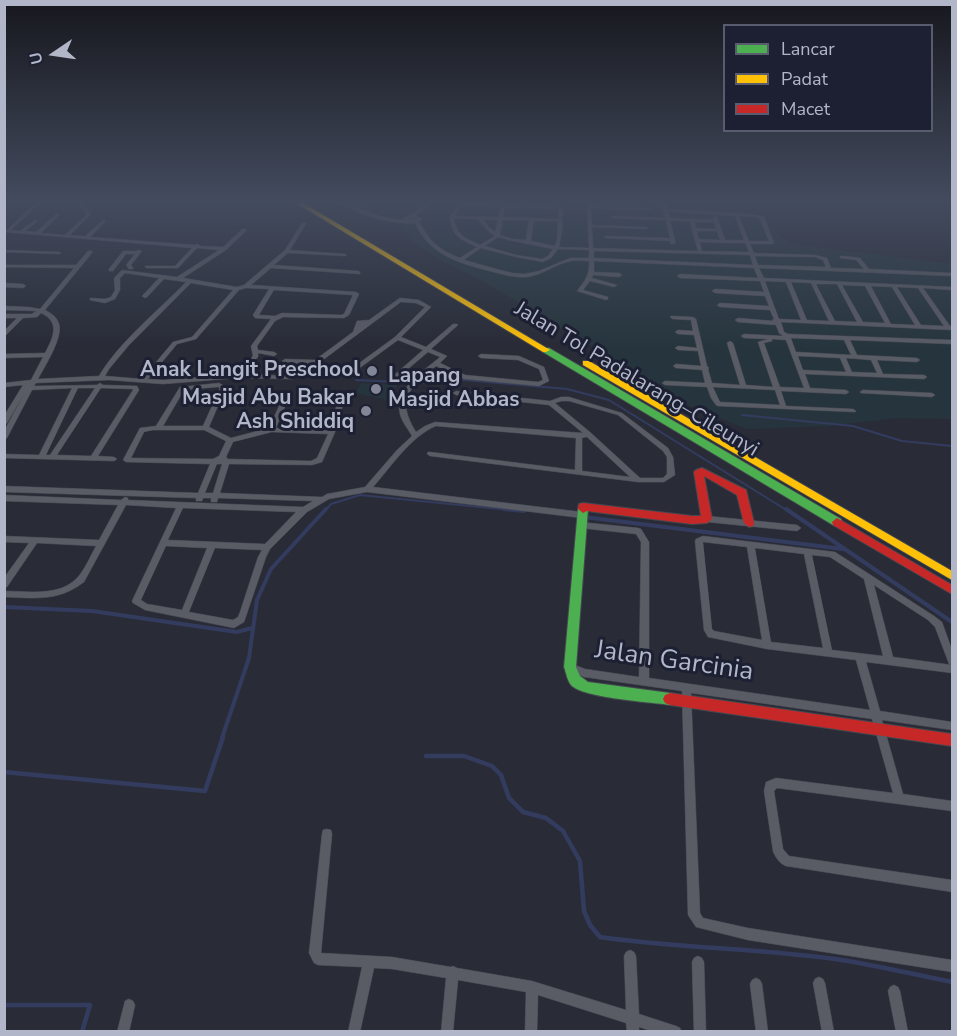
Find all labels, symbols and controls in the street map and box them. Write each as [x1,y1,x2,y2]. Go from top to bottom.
north arrow [24,24,84,84]
legend [723,24,933,132]
text: Lancar [781,37,835,61]
text: U [24,50,49,66]
text: Padat [781,67,828,91]
text: Macet [781,97,830,121]
street label: Jalan Tol Padalarang–Cileunyi [509,297,763,463]
place label: Anak Langit Preschool [140,358,360,384]
marker: Anak Langit Preschool [365,364,379,378]
place label: Lapang Masjid Abbas [388,364,520,414]
marker: Lapang Masjid Abbas [369,382,383,396]
place label: Masjid Abu Bakar Ash Shiddiq [182,386,354,436]
marker: Masjid Abu Bakar Ash Shiddiq [359,404,373,418]
street label: Jalan Garcinia [593,635,755,689]

